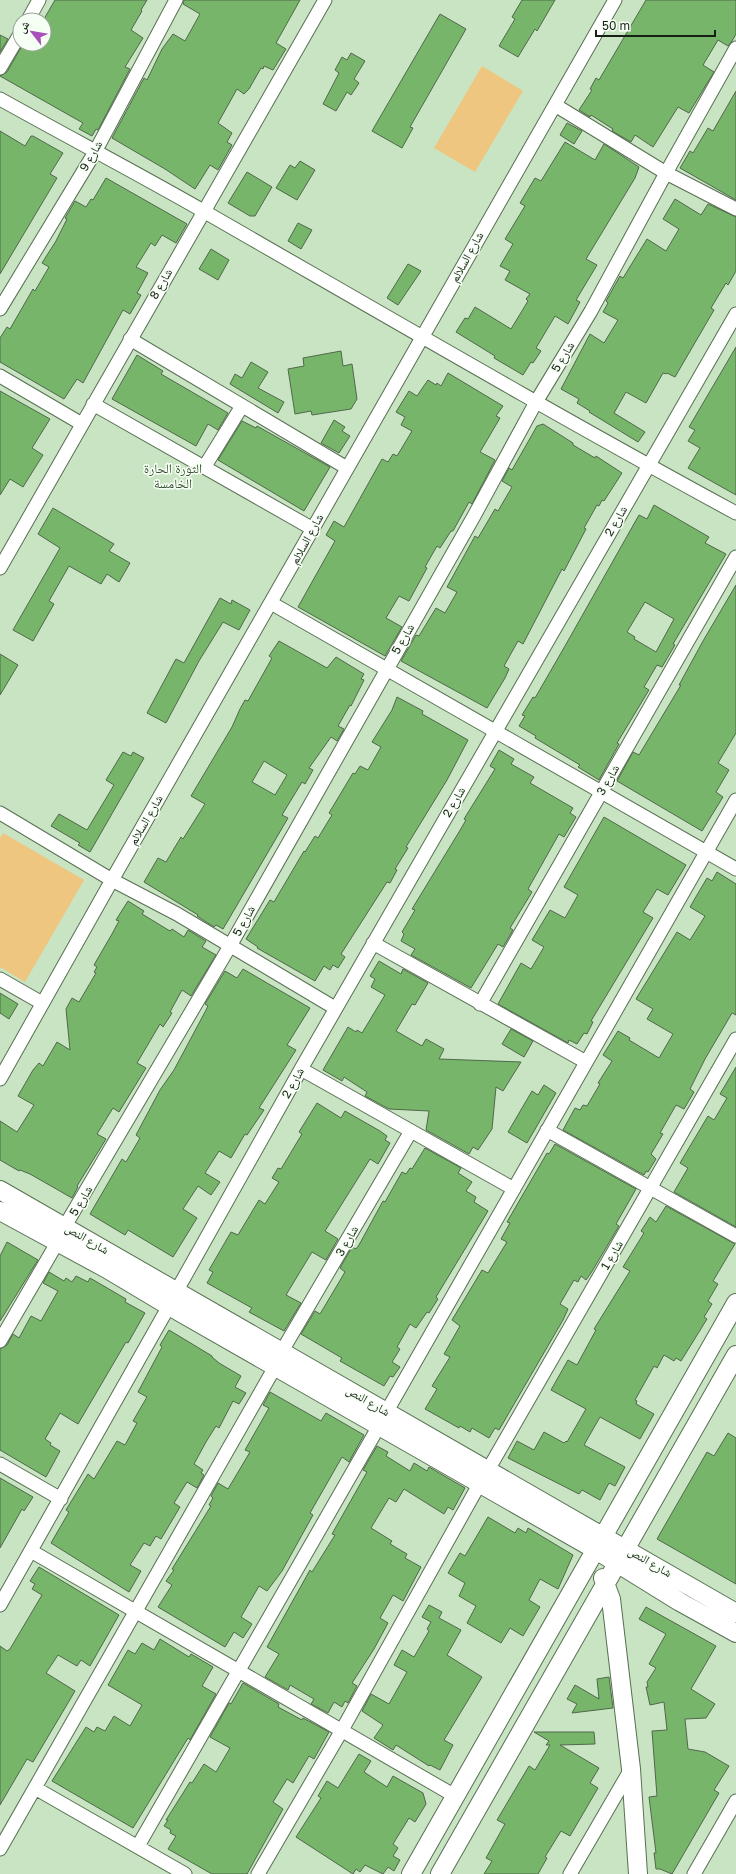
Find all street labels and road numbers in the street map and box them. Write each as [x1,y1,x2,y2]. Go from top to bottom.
street label: شارع 9 [76,138,106,174]
street label: شارع السلالم [447,229,487,285]
street label: شارع 8 [146,266,176,302]
street label: شارع 5 [548,339,578,375]
street label: شارع 2 [601,503,631,539]
street label: شارع السلالم [287,511,327,567]
street label: شارع 5 [388,621,418,657]
street label: شارع 3 [593,762,623,798]
street label: شارع 2 [439,784,469,820]
street label: شارع السلالم [125,792,167,848]
street label: شارع 5 [229,903,259,939]
street label: شارع 2 [278,1065,308,1101]
street label: شارع 5 [66,1183,96,1219]
street label: شارع النص [62,1220,112,1258]
street label: شارع 3 [332,1223,362,1259]
street label: شارع 1 [597,1237,627,1273]
street label: شارع النص [343,1382,393,1420]
street label: شارع النص [625,1543,675,1581]

